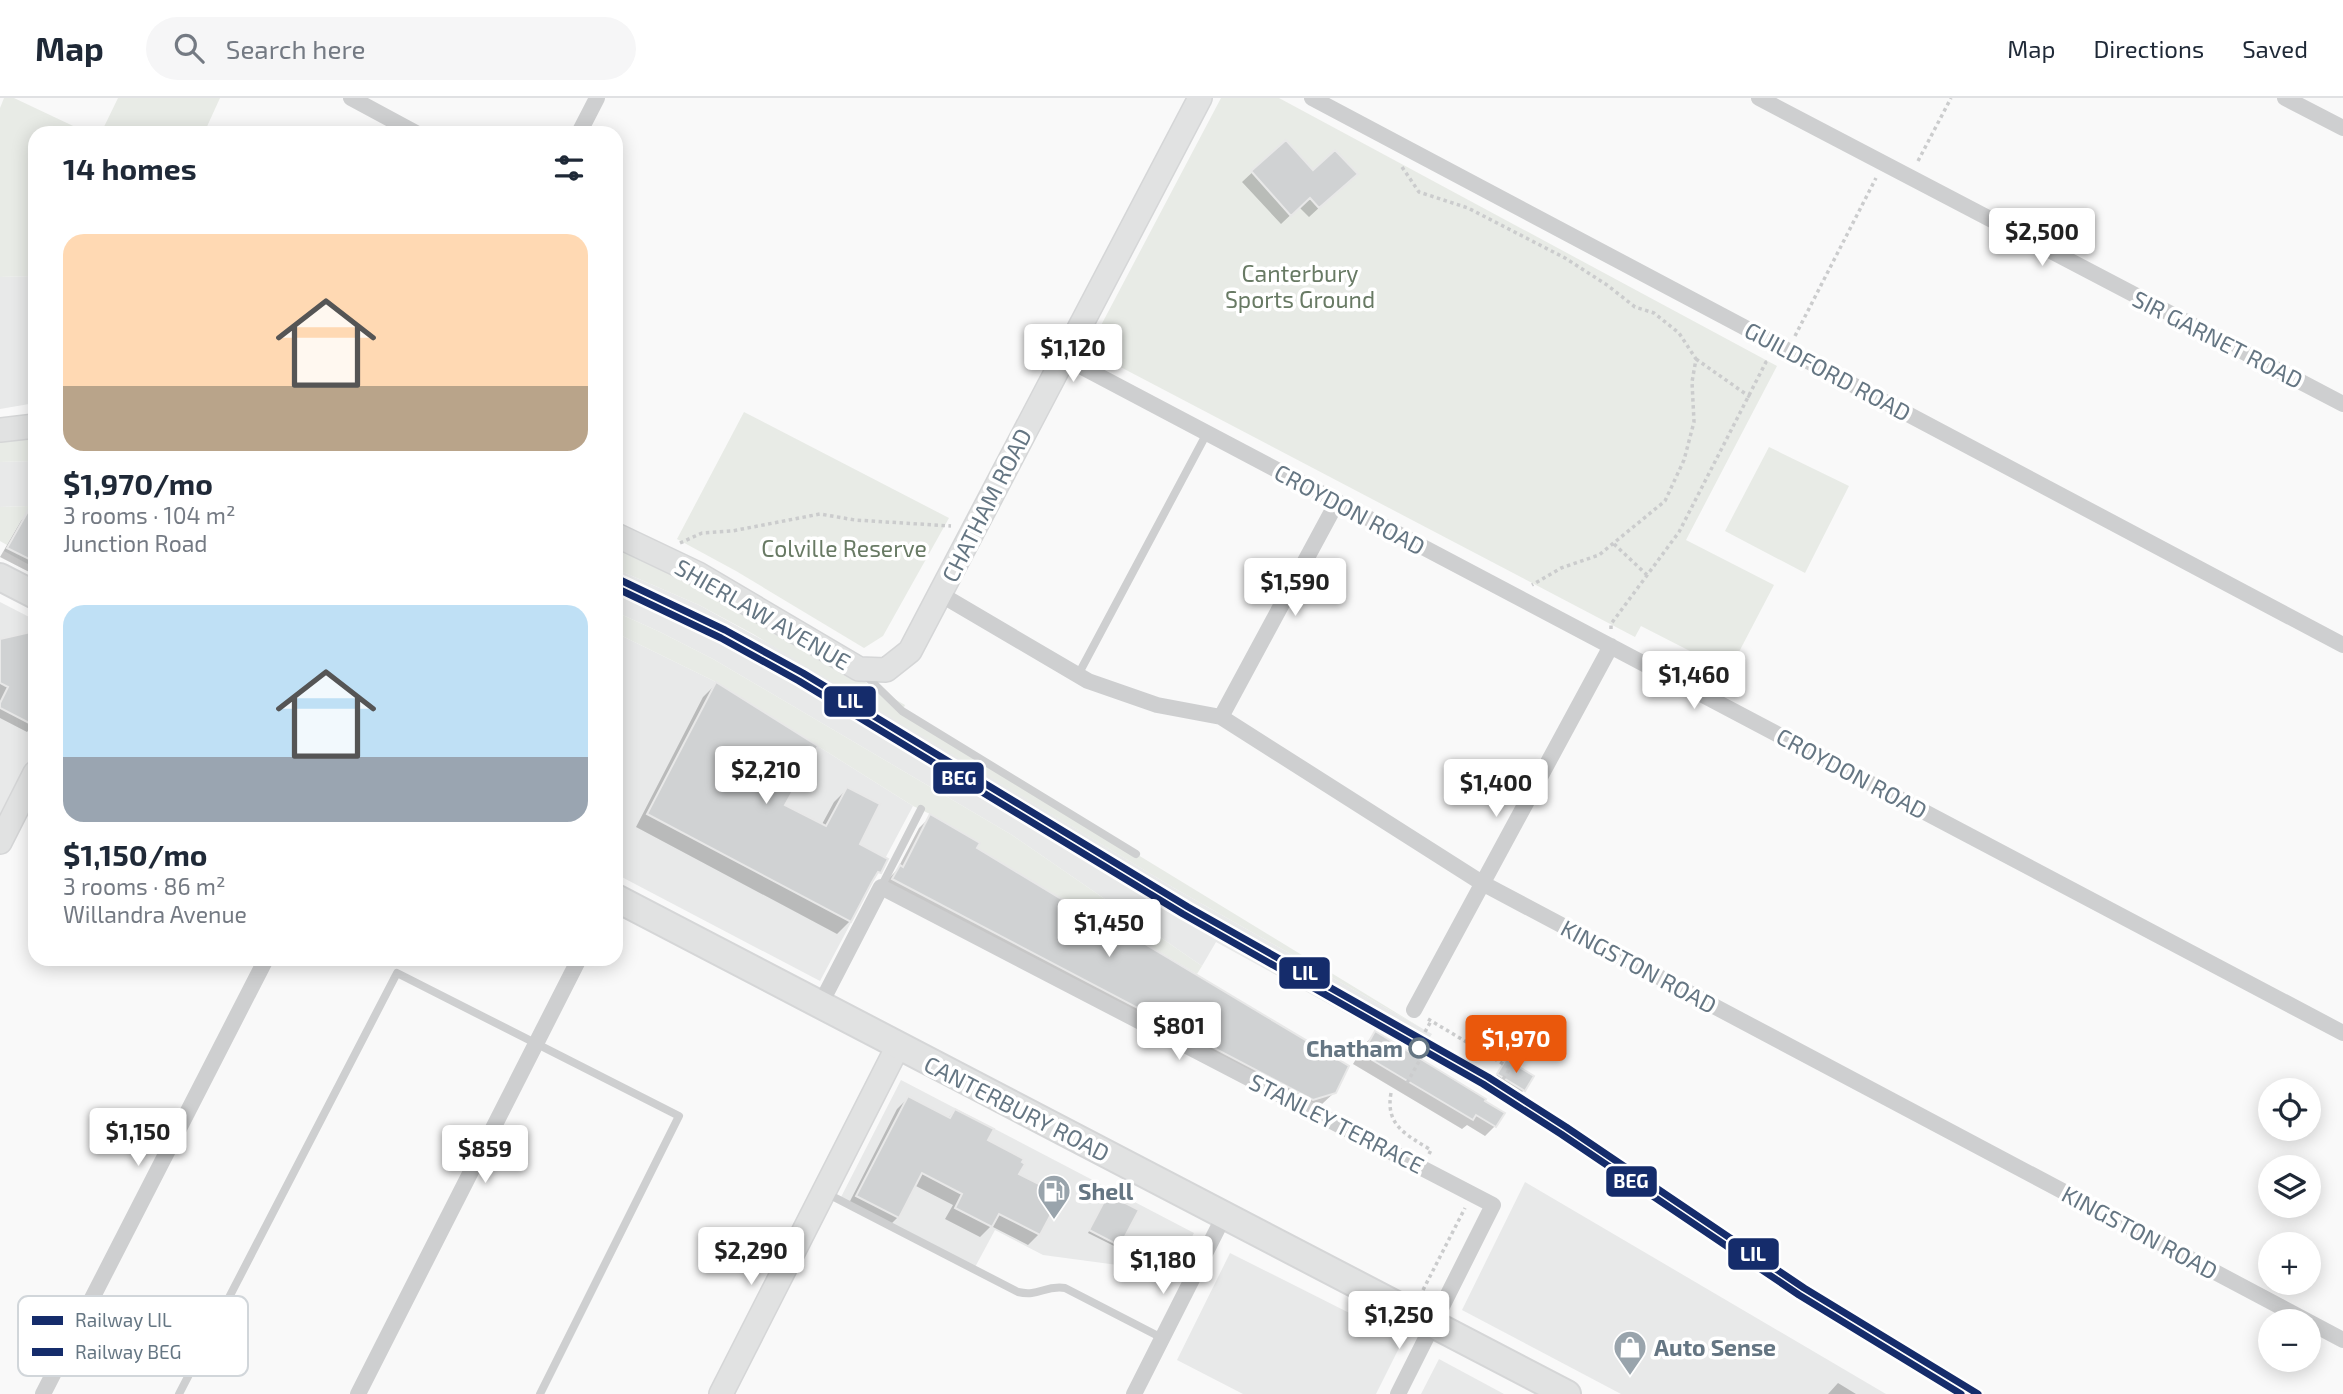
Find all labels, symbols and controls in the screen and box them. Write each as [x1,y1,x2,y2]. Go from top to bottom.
search box [146,17,636,80]
text: Map [35,28,104,68]
icon: search [170,29,208,67]
text: Search here [226,33,365,64]
text: Map [2007,34,2055,63]
text: Directions [2093,34,2204,63]
text: Saved [2242,34,2308,63]
icon: filters [550,149,588,187]
text: 14 homes [63,150,197,186]
pin: $2,500 [1985,208,2099,268]
text: $2,500 [2005,217,2079,245]
park label: Canterbury Sports Ground [1225,259,1375,313]
icon: home [263,280,389,406]
street label: SIR GARNET ROAD [2128,284,2308,394]
street label: GUILDFORD ROAD [1740,315,1916,427]
pin: $1,120 [1016,324,1130,384]
text: $1,120 [1040,333,1106,361]
street label: CHATHAM ROAD [935,423,1037,587]
street label: CROYDON ROAD [1270,458,1430,560]
text: $1,970/mo [63,465,213,501]
text: 3 rooms · 104 m² [63,501,235,529]
text: Junction Road [63,529,208,557]
park label: Colville Reserve [761,534,927,562]
street label: SHIERLAW AVENUE [670,552,856,676]
pin: $1,590 [1238,559,1352,618]
text: $1,590 [1260,567,1330,595]
icon: home [263,651,389,777]
pin: $1,460 [1637,652,1751,711]
text: $1,460 [1658,660,1730,688]
line badge: LIL [823,685,877,718]
text: LIL [837,689,863,712]
street label: CROYDON ROAD [1772,722,1932,824]
pin: $2,210 [709,746,823,806]
text: $2,210 [731,755,801,783]
pin: $1,400 [1439,760,1553,819]
line badge: BEG [932,761,985,795]
text: BEG [941,766,977,789]
text: $1,400 [1460,768,1532,796]
text: $1,150/mo [63,836,208,872]
text: 3 rooms · 86 m² [63,872,225,900]
text: Willandra Avenue [63,900,247,928]
pin: $1,450 [1052,900,1166,959]
text: $1,450 [1074,908,1144,936]
street label: KINGSTON ROAD [1556,913,1722,1019]
line badge: LIL [1278,956,1331,990]
text: LIL [1292,961,1318,984]
pin: $801 [1138,1002,1220,1062]
text: $801 [1153,1011,1205,1039]
pin: $1,970 [1459,1016,1573,1075]
text: $1,970 [1481,1024,1551,1052]
place label: Chatham [1306,1034,1403,1062]
marker: Chatham [1409,1038,1429,1058]
street label: CANTERBURY ROAD [920,1049,1114,1167]
street label: STANLEY TERRACE [1245,1067,1429,1179]
map controls [2258,1078,2321,1372]
button: locate [2258,1078,2321,1141]
pin: $1,150 [81,1108,195,1168]
text: $1,150 [106,1117,171,1145]
pin: $859 [444,1126,526,1185]
text: $859 [458,1134,512,1162]
button: layers [2258,1155,2321,1218]
line badge: BEG [1605,1165,1658,1198]
text: BEG [1613,1169,1649,1192]
fuel station icon: Shell [1035,1172,1073,1221]
place label: Shell [1078,1177,1134,1205]
street label: KINGSTON ROAD [2057,1179,2223,1285]
pin: $2,290 [694,1228,808,1287]
button: + [2258,1232,2321,1295]
text: $2,290 [714,1236,788,1264]
pin: $1,180 [1106,1236,1220,1296]
line badge: LIL [1727,1237,1780,1271]
text: LIL [1740,1242,1766,1265]
text: $1,180 [1130,1245,1196,1273]
pin: $1,250 [1342,1292,1456,1351]
legend [18,1296,248,1376]
text: $1,250 [1364,1300,1434,1328]
text: Railway LIL [75,1308,172,1331]
button: − [2258,1309,2321,1372]
shop icon: Auto Sense [1611,1328,1649,1377]
place label: Auto Sense [1654,1333,1776,1361]
text: Railway BEG [75,1340,181,1363]

